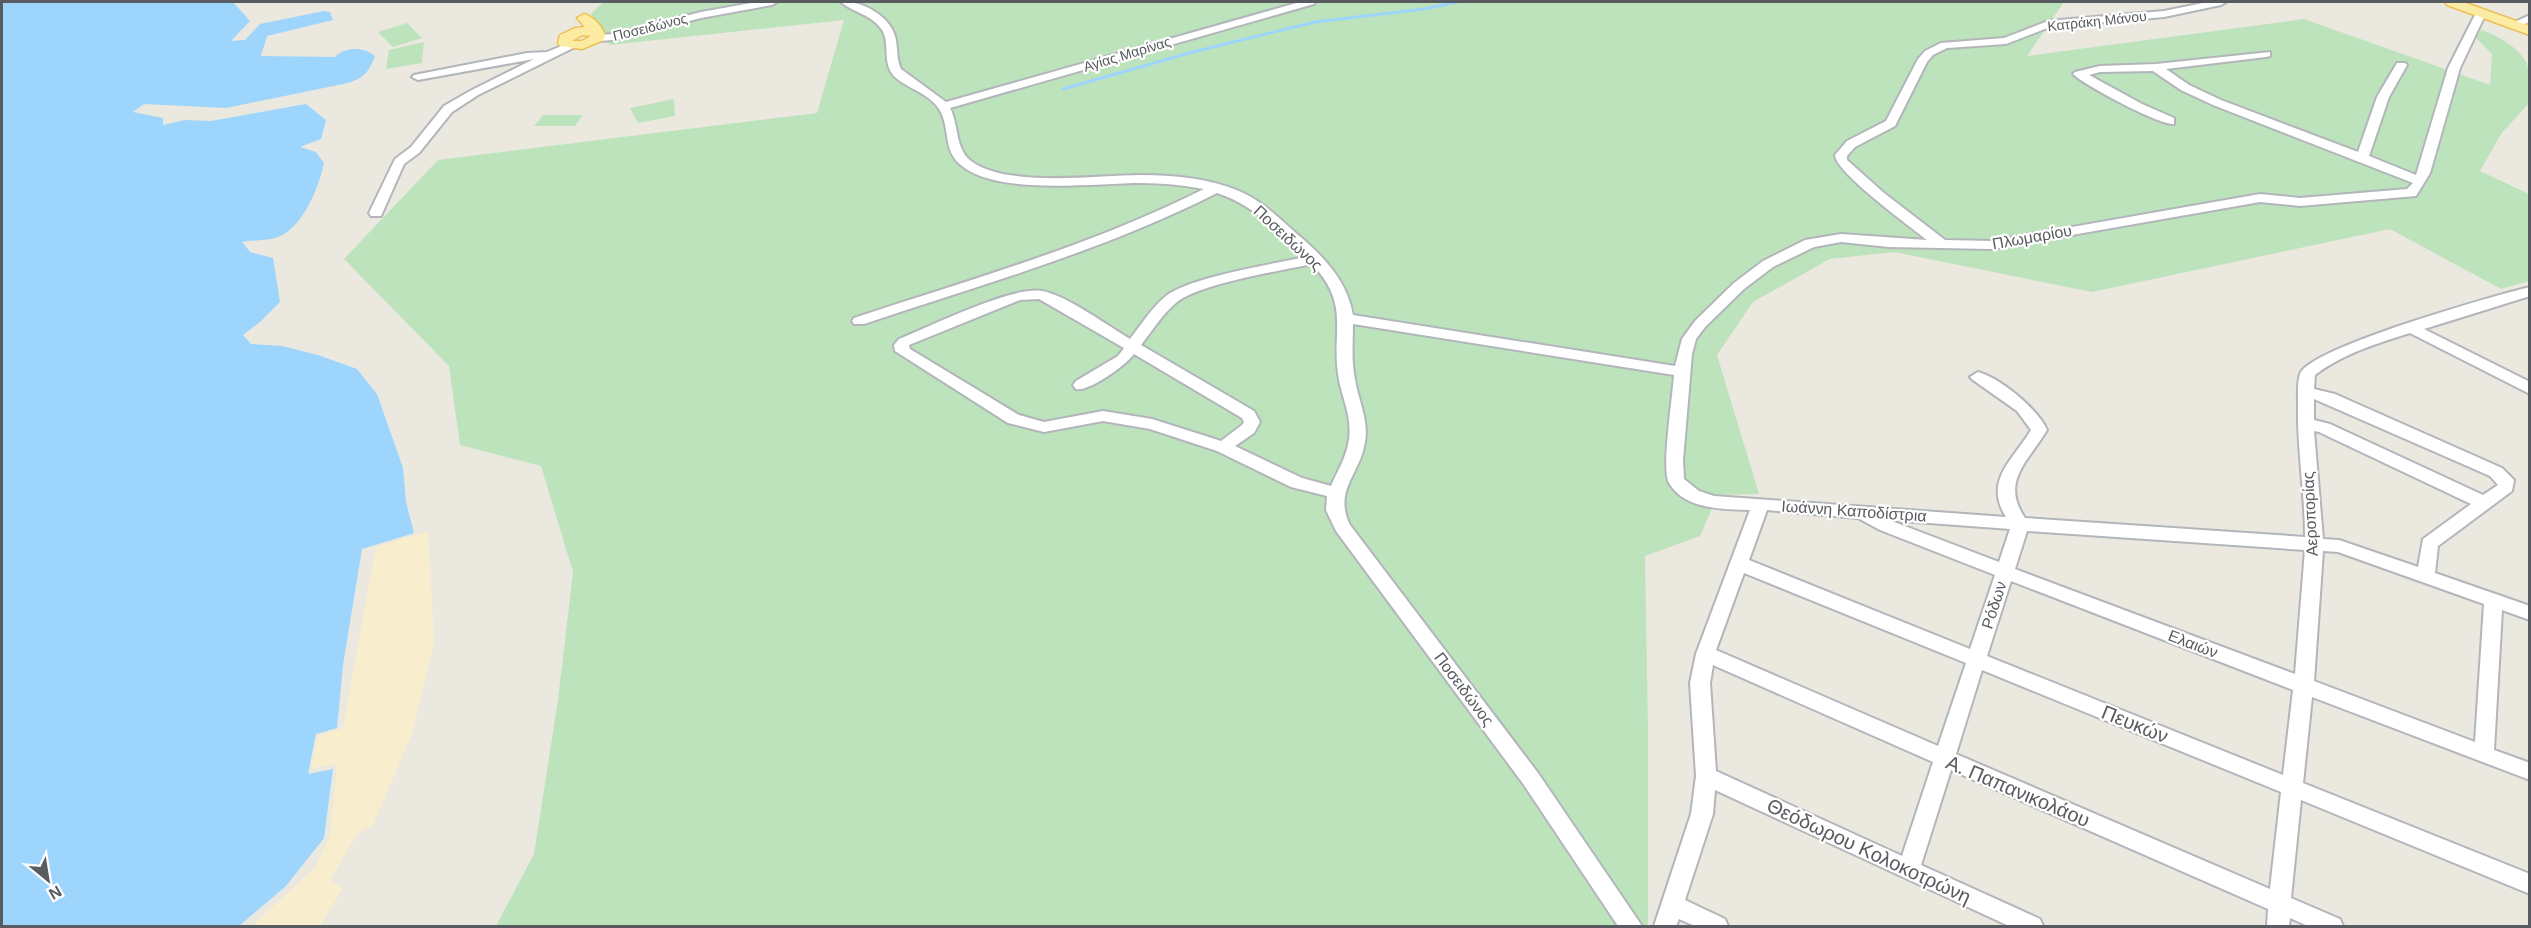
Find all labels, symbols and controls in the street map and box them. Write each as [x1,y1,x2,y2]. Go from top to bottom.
street label: Κατράκη Μάνου [2047,8,2147,34]
street label: Ποσειδώνος [611,10,689,44]
street label: Αγίας Μαρίνας [1081,33,1173,75]
street label: Ποσειδώνος [1250,202,1326,274]
street label: Πλωμαρίου [1991,222,2073,252]
street label: Αεροπορίας [2299,471,2321,557]
street label: Ιωάννη Καποδίστρια [1781,497,1927,525]
street label: Ρόδων [1978,579,2010,631]
street label: Ελαιών [2166,627,2220,661]
street label: Ποσειδώνος [1431,649,1497,729]
street label: Πευκών [2099,701,2171,747]
street label: Α. Παπανικολάου [1943,751,2093,831]
street label: Θεόδωρου Κολοκοτρώνη [1763,794,1975,908]
north arrow [18,850,78,910]
text: N [46,882,65,903]

